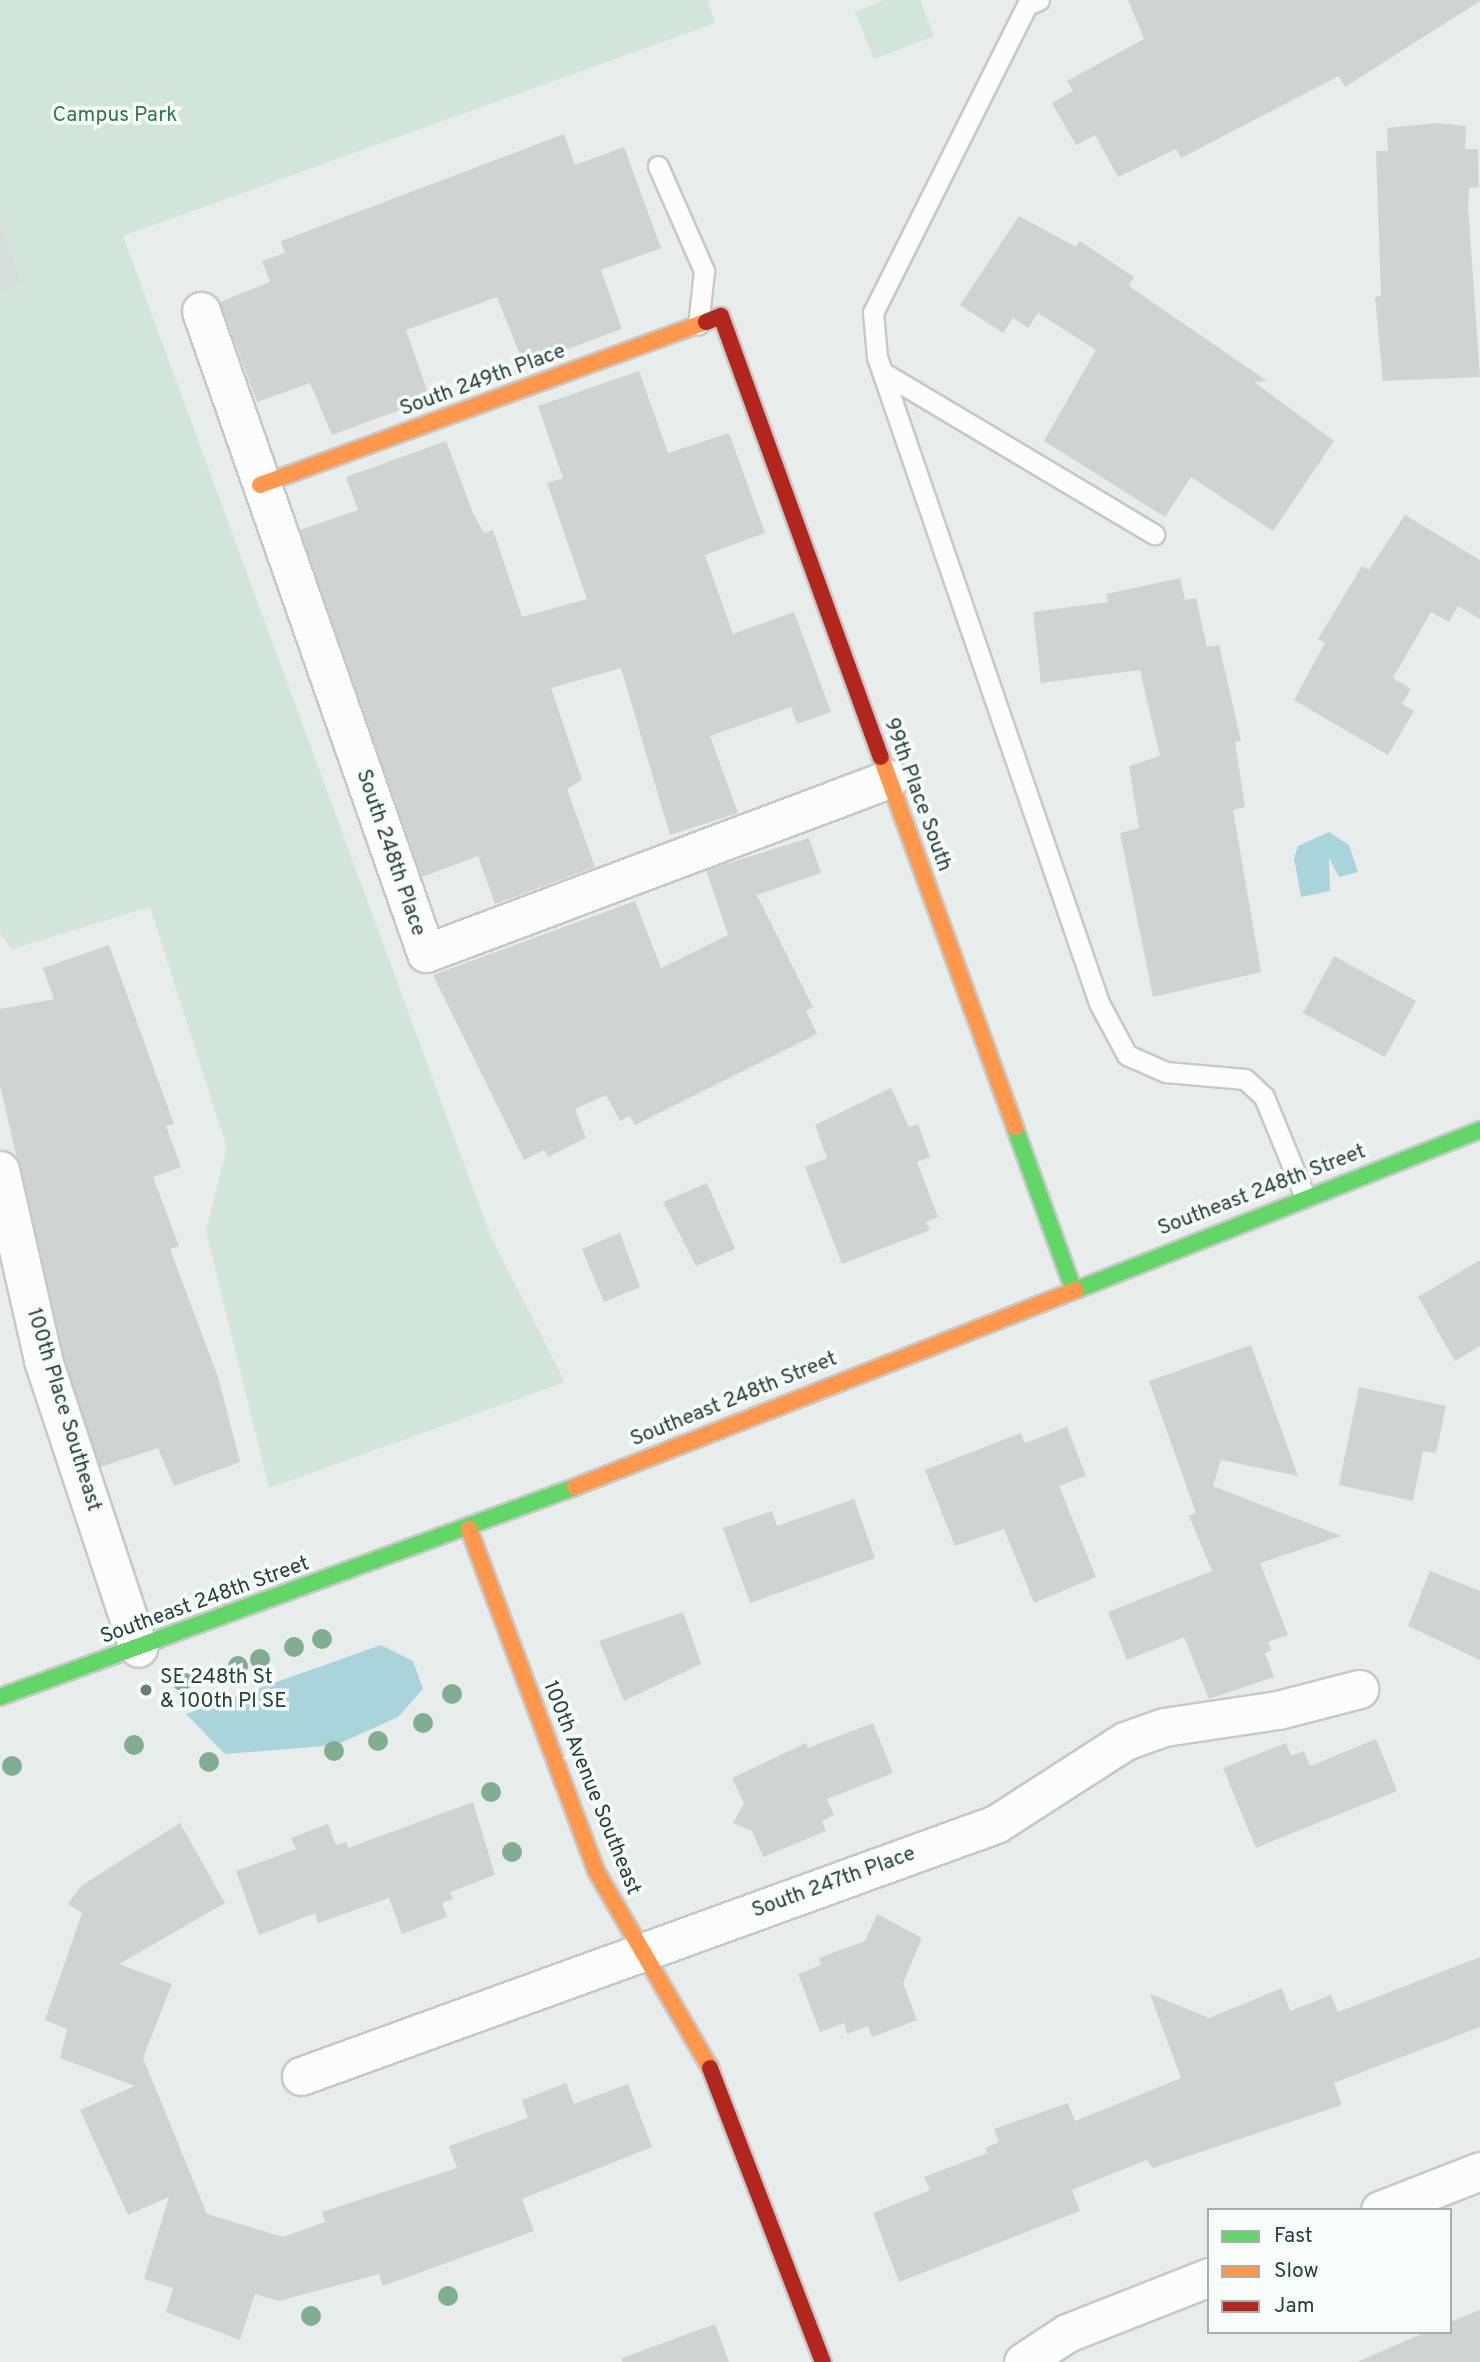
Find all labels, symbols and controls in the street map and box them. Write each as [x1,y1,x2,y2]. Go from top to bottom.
park label: Campus Park [53,103,177,129]
street label: South 249th Place [397,339,569,423]
street label: 99th Place South [878,715,956,875]
street label: South 248th Place [350,766,430,940]
street label: Southeast 248th Street [1155,1140,1369,1242]
street label: 100th Place Southeast [20,1305,106,1515]
street label: Southeast 248th Street [627,1347,841,1453]
street label: Southeast 248th Street [97,1551,313,1651]
place label: SE 248th St & 100th Pl SE [160,1665,287,1715]
street label: 100th Avenue Southeast [536,1677,646,1899]
marker: SE 248th St & 100th Pl SE [138,1682,154,1698]
street label: South 247th Place [749,1842,919,1924]
legend [1207,2208,1452,2334]
text: Fast [1274,2223,1313,2250]
text: Slow [1274,2258,1319,2285]
text: Jam [1274,2293,1315,2320]

